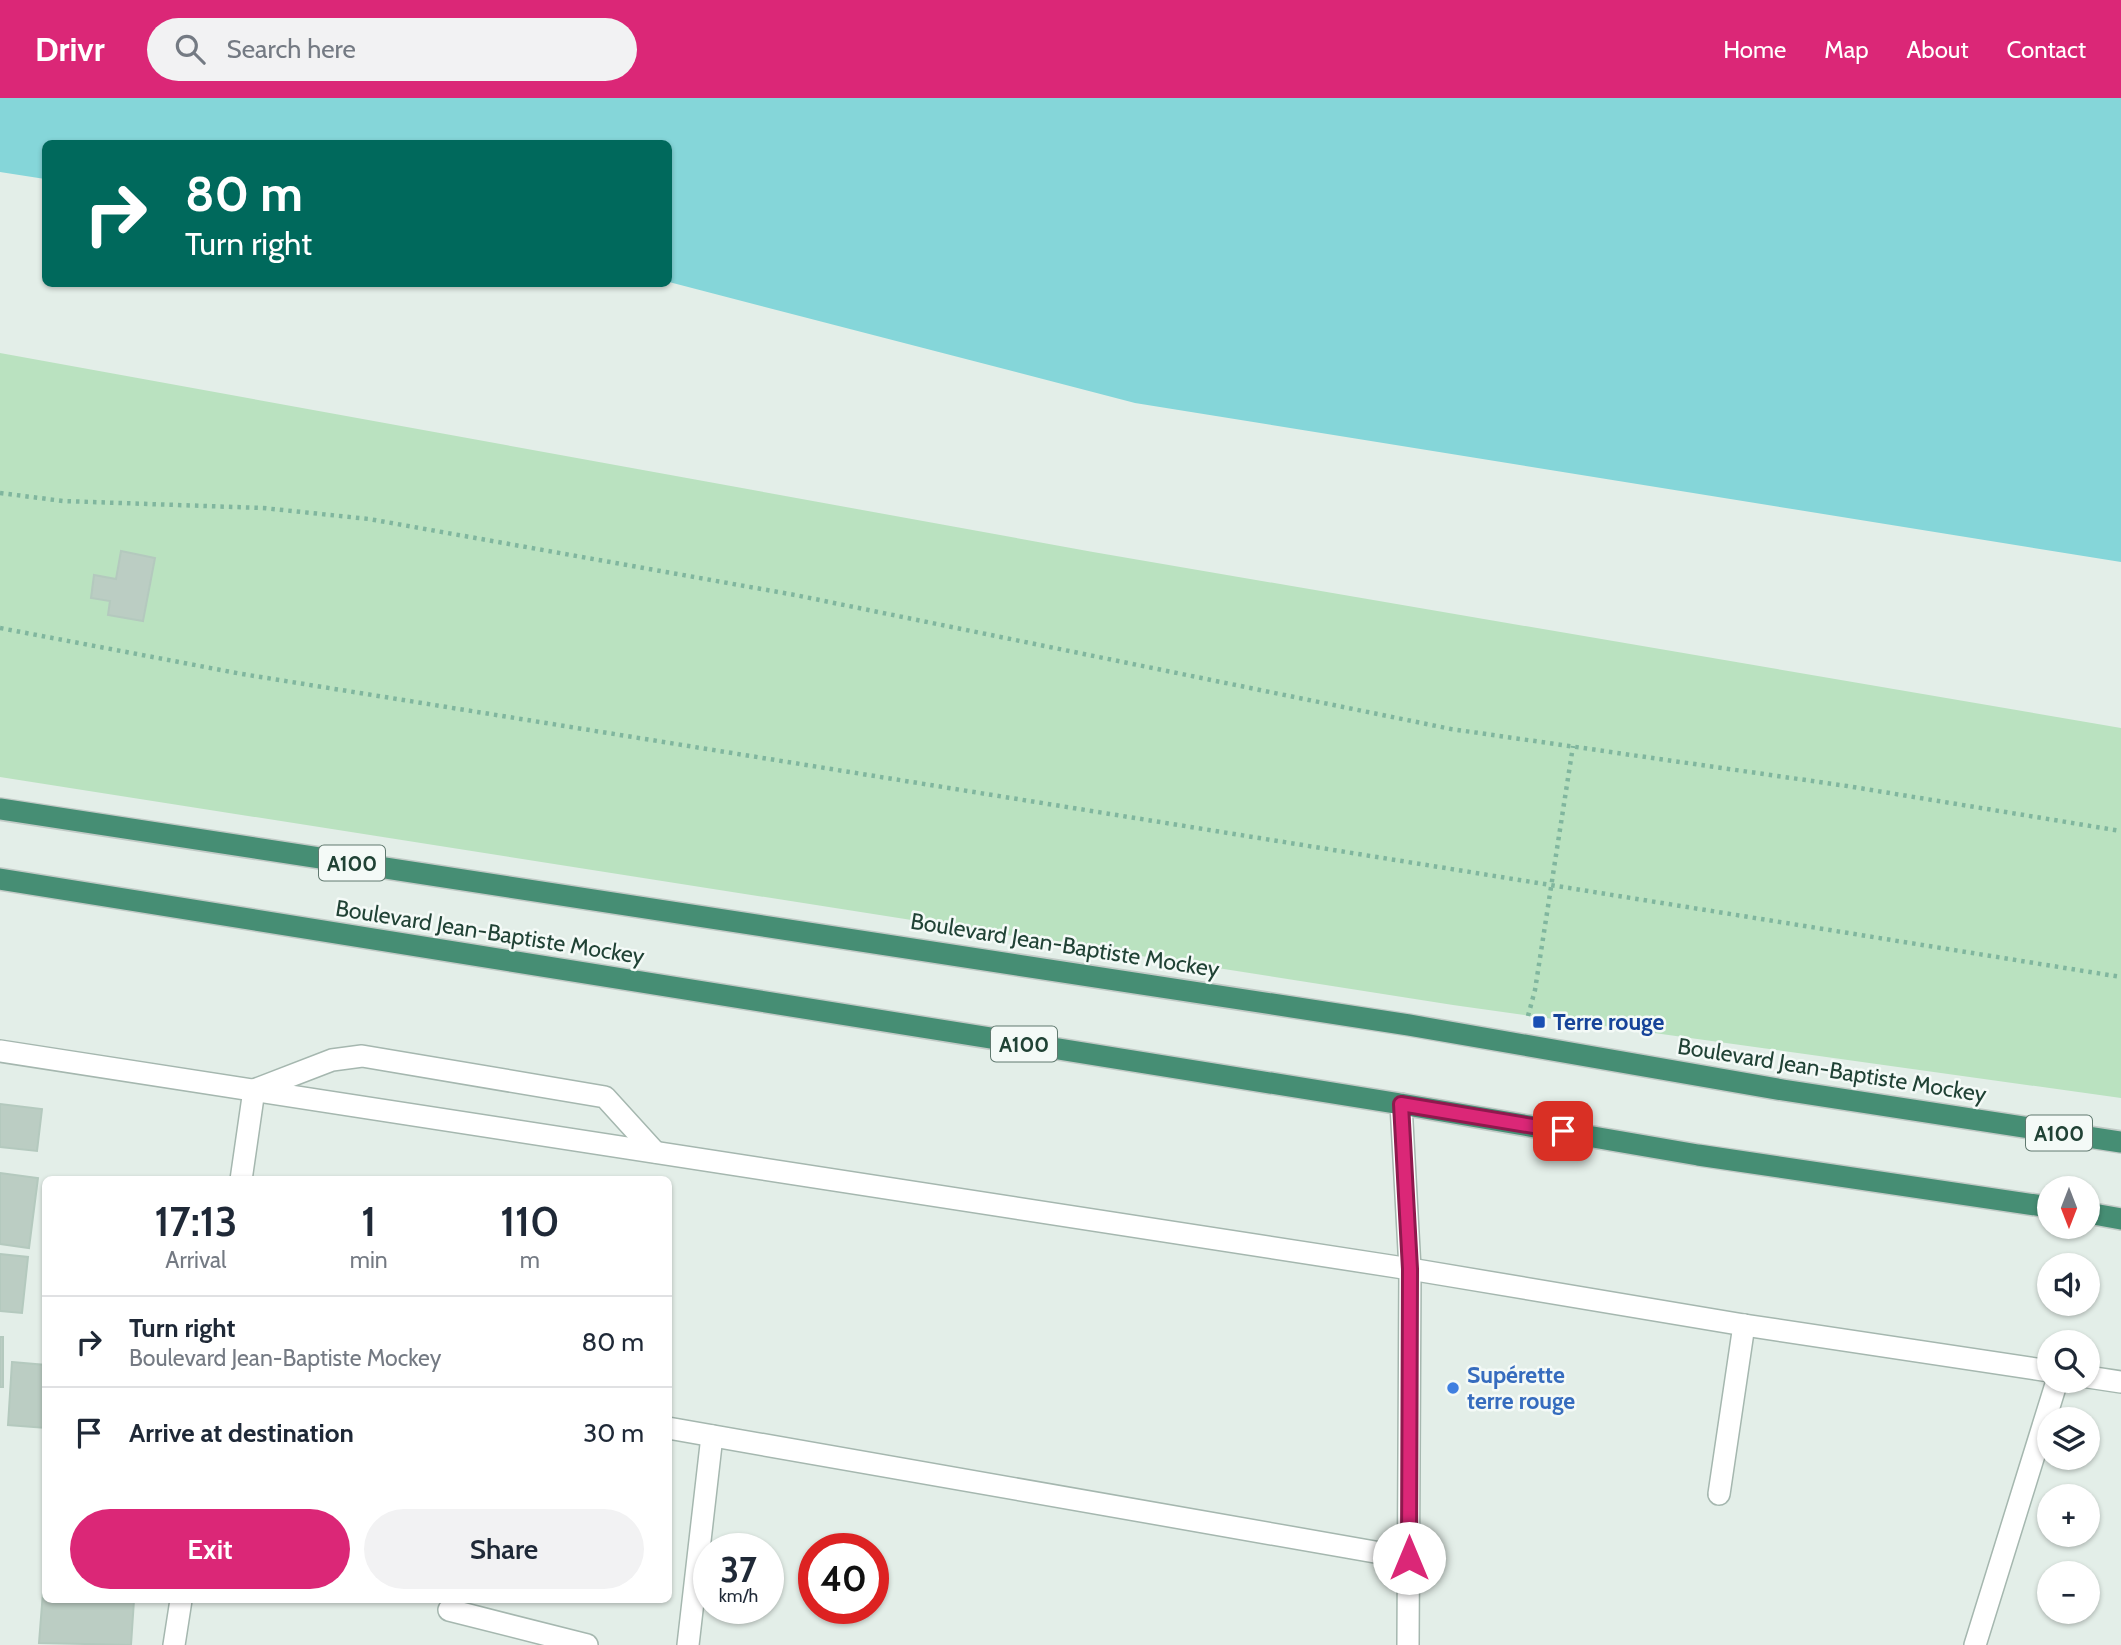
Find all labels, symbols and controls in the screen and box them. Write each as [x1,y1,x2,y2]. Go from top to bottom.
search box [147,18,637,81]
text: Drivr [35,29,105,69]
icon: search [171,30,209,68]
text: Search here [227,33,356,65]
text: Home [1723,35,1786,64]
text: Map [1824,35,1869,64]
text: About [1907,35,1969,64]
text: Contact [2007,35,2086,64]
text: 80 m [185,164,303,223]
icon: right [70,168,161,259]
text: Turn right [185,224,312,263]
road number: A100 [319,846,385,880]
street label: Boulevard Jean-Baptiste Mockey [334,894,647,970]
street label: Boulevard Jean-Baptiste Mockey [909,907,1222,983]
place label: Terre rouge [1553,1008,1665,1036]
marker: Terre rouge [1531,1014,1547,1030]
road number: A100 [991,1026,1057,1062]
street label: Boulevard Jean-Baptiste Mockey [1676,1032,1989,1108]
pin [1533,1101,1593,1161]
icon: arrive [1544,1112,1582,1150]
road number: A100 [2026,1116,2092,1150]
north arrow [2037,1176,2100,1239]
map controls [2037,1176,2100,1624]
text: 17:13 [155,1195,237,1247]
text: 1 [361,1195,376,1247]
text: 110 [500,1195,559,1247]
text: Arrival [165,1246,227,1274]
text: min [350,1246,388,1274]
text: m [520,1246,540,1274]
button: sound [2037,1253,2100,1316]
text: Turn right [129,1312,235,1344]
icon: right [70,1323,108,1361]
text: 80 m [581,1326,644,1358]
button: search [2037,1330,2100,1393]
text: Boulevard Jean-Baptiste Mockey [129,1344,441,1372]
place label: Supérette terre rouge [1467,1361,1575,1415]
marker: Supérette terre rouge [1445,1380,1461,1396]
button: layers [2037,1407,2100,1470]
icon: arrive [70,1414,108,1452]
text: Arrive at destination [129,1417,354,1449]
text: 30 m [583,1417,644,1449]
button: + [2037,1484,2100,1547]
button: Exit [70,1509,350,1589]
button: Share [364,1509,644,1589]
position arrow [1372,1521,1446,1595]
speed limit sign: 40 [798,1533,889,1624]
text: 37 [720,1548,757,1591]
button: − [2037,1561,2100,1624]
text: km/h [719,1585,758,1607]

